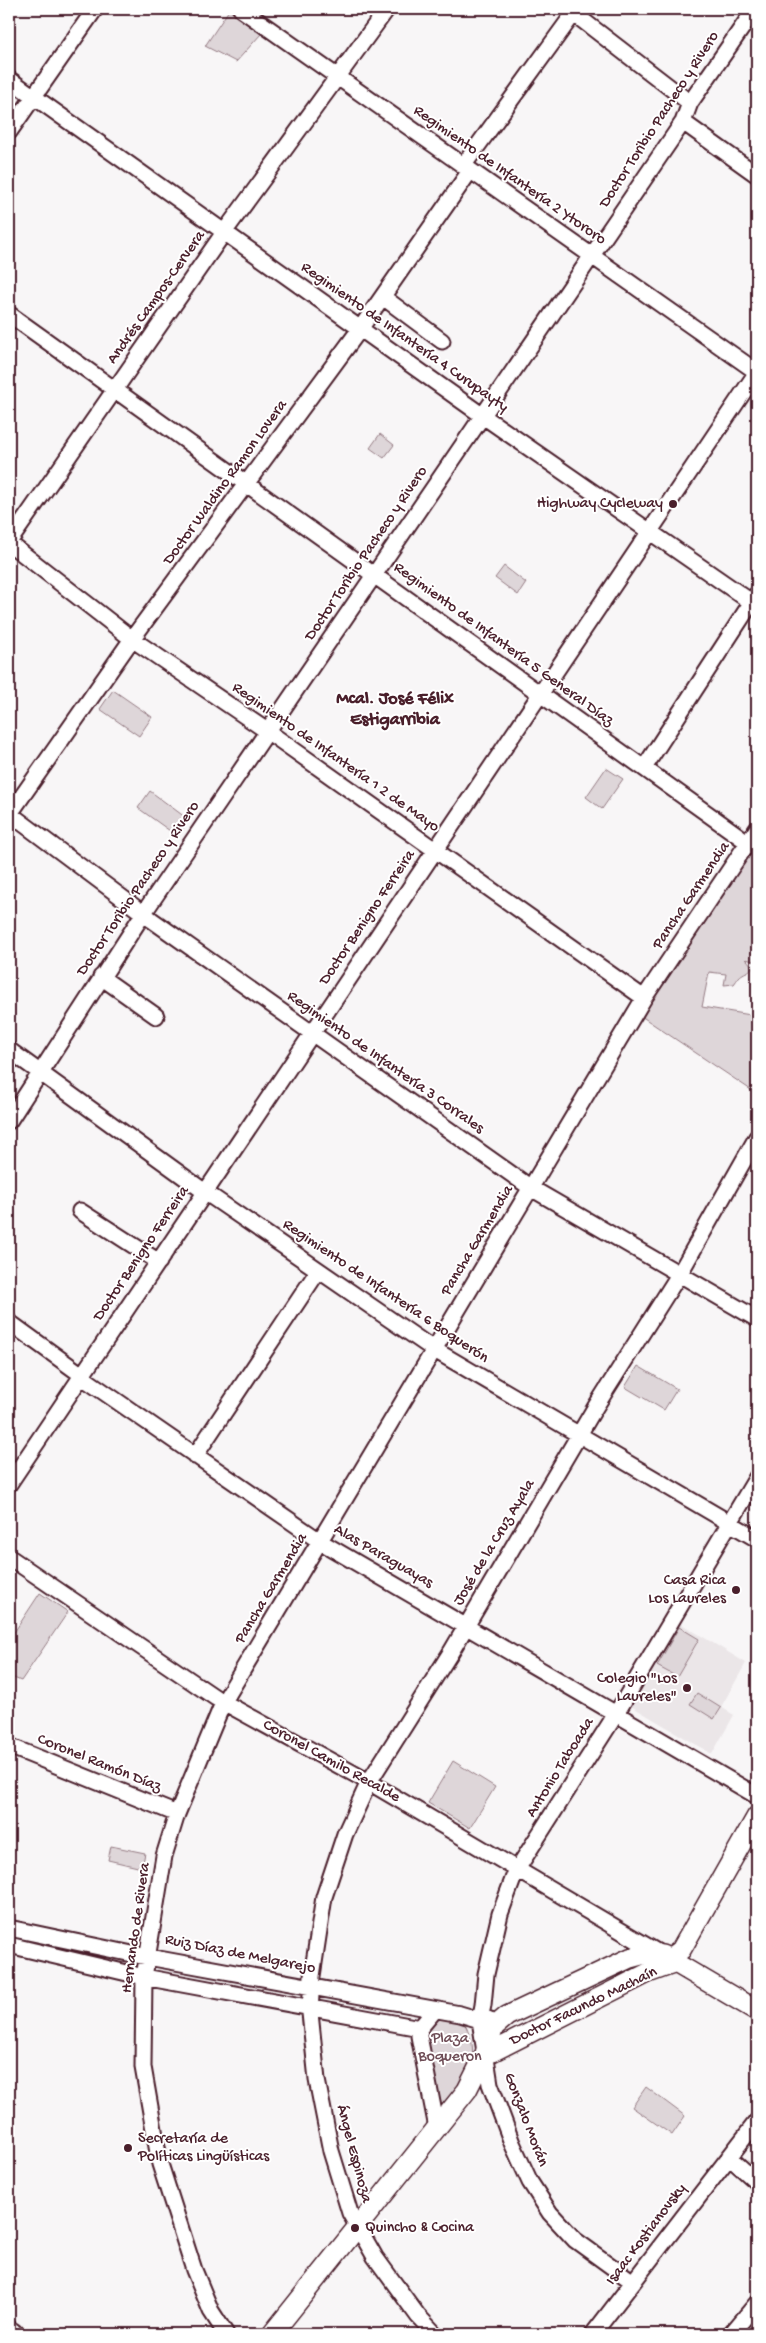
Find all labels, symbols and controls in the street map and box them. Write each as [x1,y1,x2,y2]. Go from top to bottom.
street label: Doctor Toribio Pacheco y Rivero [595,28,724,213]
street label: Regimiento de Infantería 2 Ytororo [409,102,609,250]
street label: Andrés Campos-Cervera [104,227,211,368]
street label: Regimiento de Infantería 4 Curupayty [297,259,512,417]
street label: Doctor Waldino Ramon Lovera [159,396,293,570]
street label: Doctor Toribio Pacheco y Rivero [301,463,433,646]
place label: Highway Cycleway [537,495,663,514]
marker: Highway Cycleway [667,498,679,510]
street label: Regimiento de Infantería 5 General Díaz [389,559,618,732]
street label: Regimiento de Infantería 1 2 de Mayo [228,679,442,837]
district label: Mcal. José Félix Estigarribia [336,689,454,731]
street label: Doctor Toribio Pacheco y Rivero [73,798,205,981]
street label: Pancha Garmendia [648,838,736,954]
street label: Doctor Benigno Ferreira [315,846,421,990]
street label: Regimiento de Infantería 3 Corrales [283,987,488,1139]
street label: Pancha Garmendia [437,1181,519,1301]
street label: Doctor Benigno Ferreira [89,1182,195,1326]
street label: Regimiento de Infantería 6 Boquerón [278,1216,492,1369]
street label: José de la Cruz Ayala [450,1476,541,1609]
street label: Alas Paraguayas [330,1521,437,1594]
street label: Pancha Garmendia [231,1529,313,1649]
place label: Casa Rica Los Laureles [648,1572,727,1609]
marker: Casa Rica Los Laureles [730,1584,742,1596]
place label: Colegio "Los Laureles" [597,1670,678,1707]
marker: Colegio "Los Laureles" [681,1682,693,1694]
street label: Antonio Taboada [523,1714,600,1821]
street label: Coronel Camilo Recalde [259,1716,404,1808]
street label: Coronel Ramón Díaz [34,1730,165,1798]
street label: Hernando de Rivera [118,1860,156,1995]
street label: Ruiz Díaz de Melgarejo [163,1931,317,1979]
street label: Doctor Facundo Machaín [506,1963,661,2051]
park label: Plaza Boqueron [417,2030,482,2067]
street label: Gonzalo Morán [498,2070,552,2170]
street label: Ángel Espinoza [331,2103,376,2206]
place label: Secretaría de Políticas Lingüísticas [137,2130,270,2167]
marker: Secretaría de Políticas Lingüísticas [122,2142,134,2154]
street label: Isaac Kostianovsky [603,2180,692,2290]
place label: Quincho & Cocina [365,2219,475,2238]
marker: Quincho & Cocina [349,2222,361,2234]

